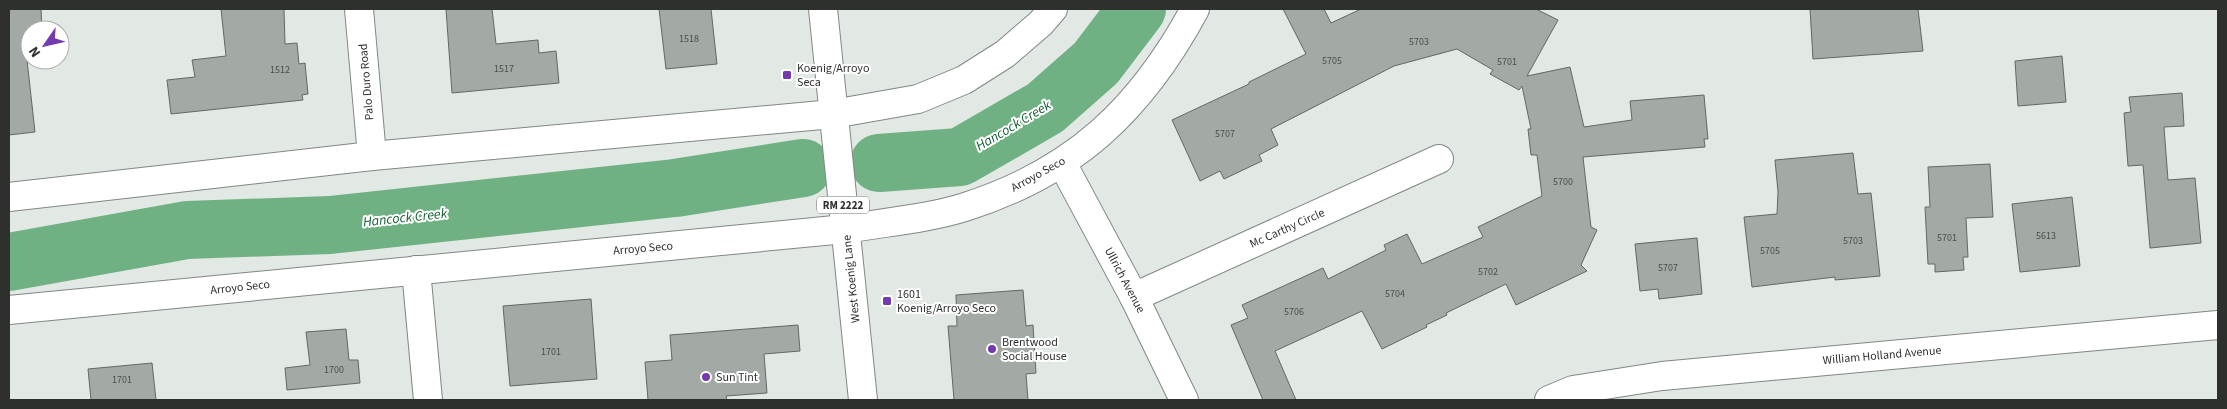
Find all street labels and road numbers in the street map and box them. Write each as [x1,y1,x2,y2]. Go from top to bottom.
street label: Palo Duro Road [355,43,378,121]
street label: Arroyo Seco [1008,153,1068,196]
road number: RM 2222 [817,196,869,214]
street label: Mc Carthy Circle [1247,204,1328,253]
street label: West Koenig Lane [838,234,865,324]
street label: Arroyo Seco [613,237,674,260]
street label: Ullrich Avenue [1100,244,1149,316]
street label: Arroyo Seco [209,276,271,299]
street label: William Holland Avenue [1822,342,1942,369]

